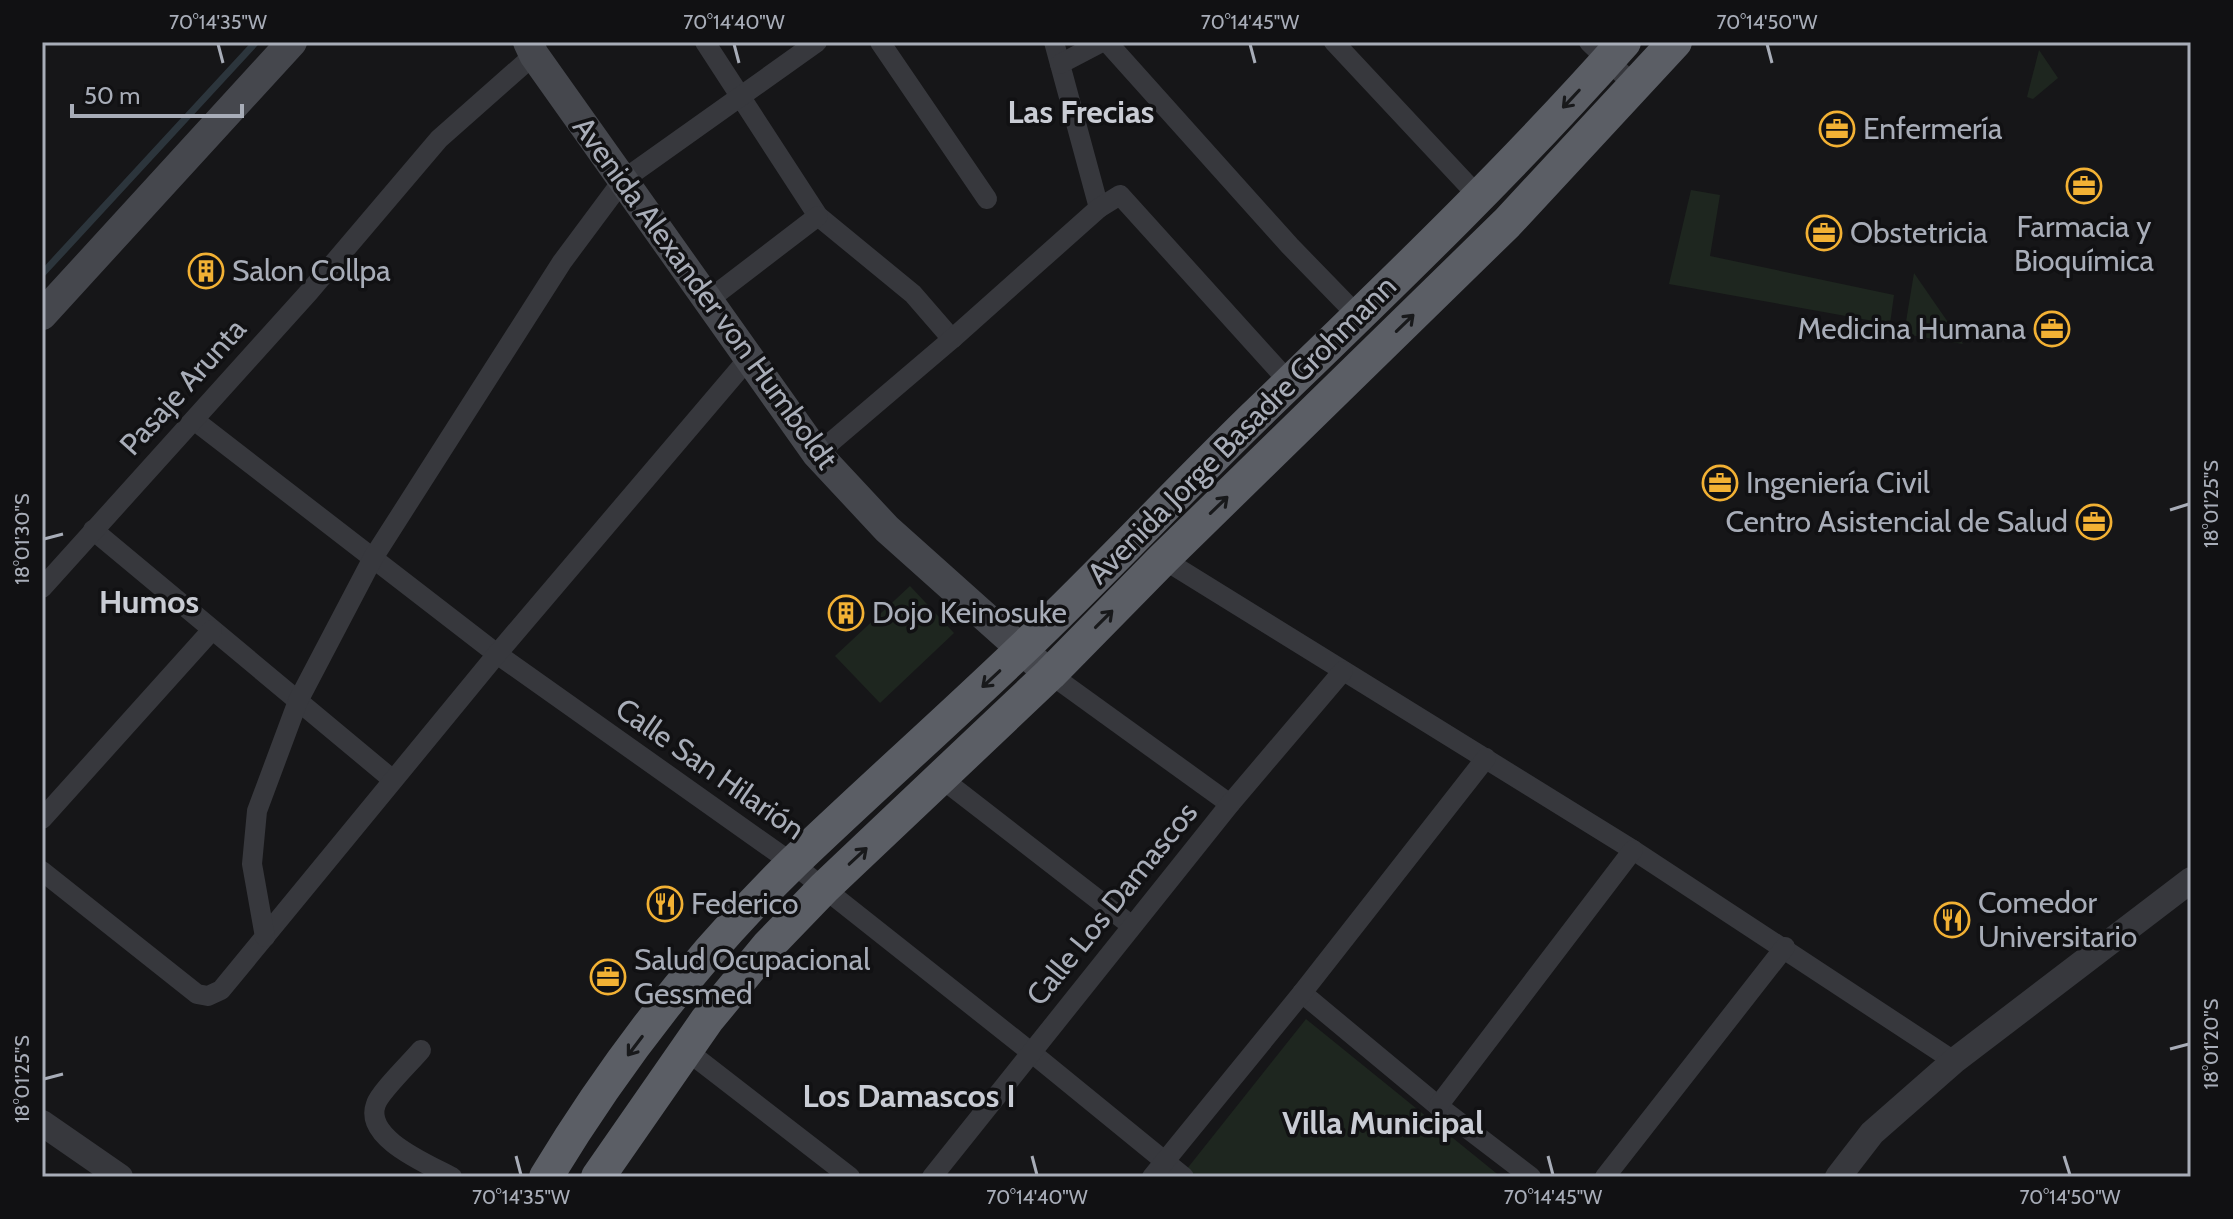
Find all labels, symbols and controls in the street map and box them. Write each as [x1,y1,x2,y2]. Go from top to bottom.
text: 70°14'35"W [169,10,267,34]
text: 70°14'40"W [683,10,785,34]
text: 70°14'45"W [1201,10,1299,34]
text: 70°14'50"W [1716,10,1818,34]
scale bar [72,68,242,118]
text: 50 m [84,81,140,110]
one-way arrow [1561,89,1580,109]
district label: Las Frecias [1008,92,1154,131]
street label: Avenida Alexander von Humboldt [565,109,846,476]
office icon: Enfermería [1818,110,1856,148]
place label: Enfermería [1863,110,2003,147]
office icon: Farmacia y Bioquímica [2065,167,2103,205]
place label: Farmacia y Bioquímica [2014,208,2155,279]
office icon: Obstetricia [1805,214,1843,252]
place label: Obstetricia [1850,214,1988,251]
building icon: Salon Collpa [187,252,225,290]
place label: Salon Collpa [232,252,391,289]
street label: Avenida Jorge Basadre Grohmann [1080,268,1404,592]
street label: Pasaje Arunta [112,310,254,463]
place label: Medicina Humana [1797,310,2027,347]
office icon: Medicina Humana [2033,310,2071,348]
one-way arrow [1395,314,1414,333]
text: 18°01'25"S [2199,460,2223,548]
office icon: Ingeniería Civil [1701,464,1739,502]
place label: Ingeniería Civil [1746,464,1930,501]
text: 18°01'30"S [10,493,34,585]
one-way arrow [1209,495,1229,514]
place label: Centro Asistencial de Salud [1725,503,2068,540]
office icon: Centro Asistencial de Salud [2075,503,2113,541]
district label: Humos [99,582,199,621]
building icon: Dojo Keinosuke [827,594,865,632]
place label: Dojo Keinosuke [872,594,1067,631]
one-way arrow [1094,610,1113,629]
one-way arrow [981,669,1001,687]
street label: Calle San Hilarión [609,690,812,848]
street label: Calle Los Damascos [1018,795,1205,1013]
one-way arrow [847,847,867,866]
place label: Comedor Universitario [1978,884,2137,955]
restaurant icon: Federico [646,885,684,923]
place label: Federico [691,885,799,922]
restaurant icon: Comedor Universitario [1933,901,1971,939]
place label: Salud Ocupacional Gessmed [634,941,870,1012]
office icon: Salud Ocupacional Gessmed [589,958,627,996]
text: 18°01'20"S [2199,998,2223,1089]
text: 18°01'25"S [10,1035,34,1123]
one-way arrow [627,1035,644,1056]
district label: Los Damascos I [802,1076,1016,1115]
district label: Villa Municipal [1282,1103,1484,1142]
text: 70°14'35"W [472,1185,570,1209]
text: 70°14'40"W [986,1185,1088,1209]
text: 70°14'45"W [1504,1185,1602,1209]
text: 70°14'50"W [2019,1185,2121,1209]

